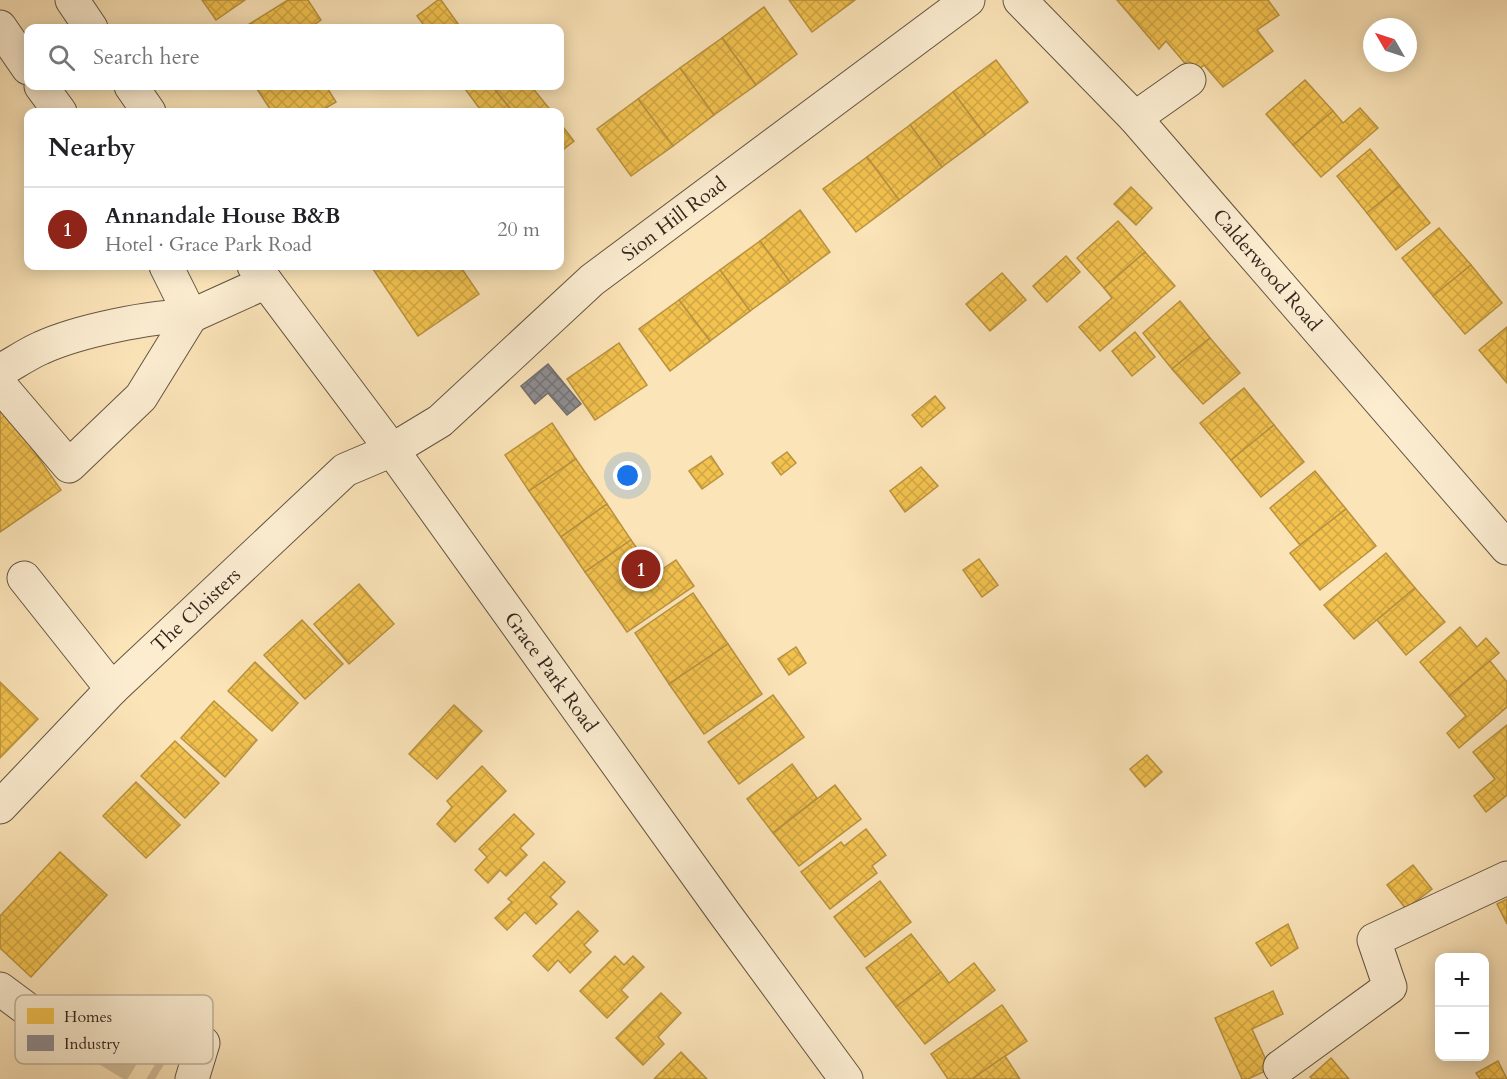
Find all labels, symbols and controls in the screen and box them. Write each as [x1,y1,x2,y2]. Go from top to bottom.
north arrow [1363,18,1417,72]
search box [24,24,564,90]
icon: search [45,41,78,74]
text: Search here [93,42,200,72]
text: Nearby [48,130,136,165]
street label: Sion Hill Road [616,170,732,267]
text: Annandale House B&B [105,201,341,231]
street label: Calderwood Road [1206,203,1328,337]
text: 1 [62,216,73,243]
text: 20 m [497,216,540,243]
text: Hotel · Grace Park Road [105,231,312,258]
your location [613,461,642,490]
pin: 1 [622,546,660,592]
street label: The Cloisters [145,562,247,658]
street label: Grace Park Road [498,606,604,738]
map controls [1435,953,1489,1061]
button: + [1435,953,1489,1007]
legend [15,995,213,1064]
text: Homes [64,1006,112,1028]
button: − [1435,1007,1489,1061]
text: Industry [64,1033,121,1055]

